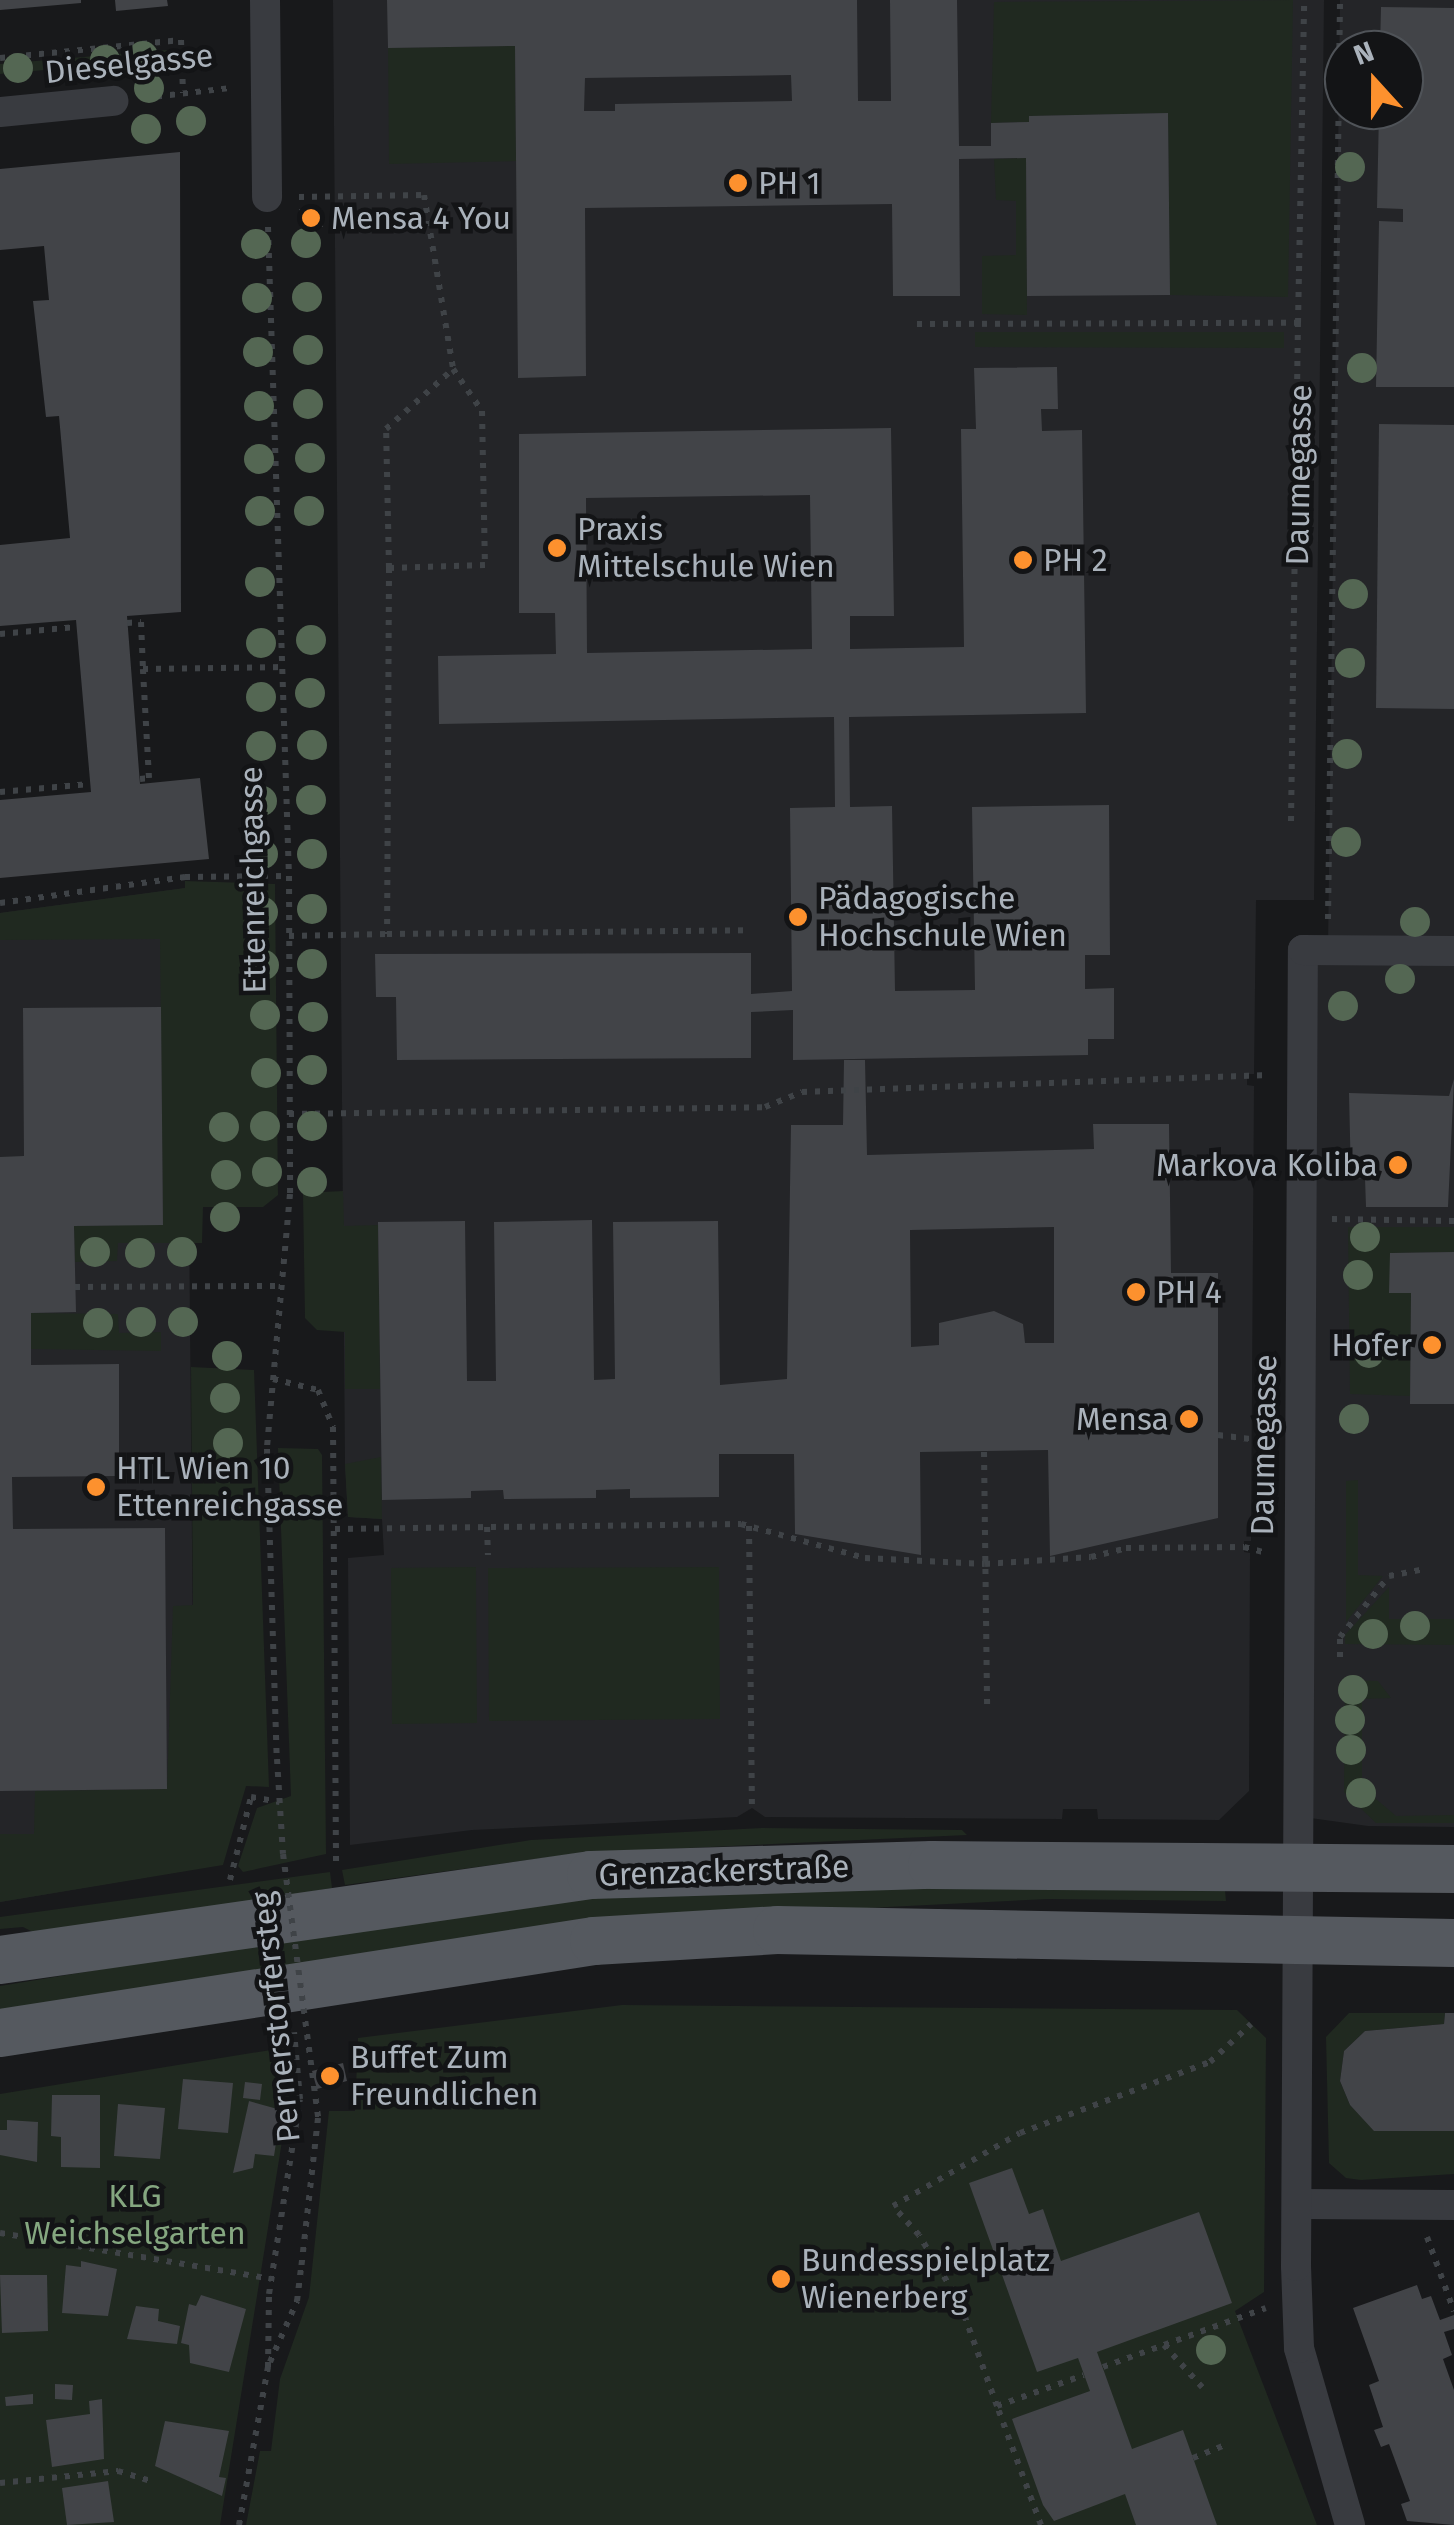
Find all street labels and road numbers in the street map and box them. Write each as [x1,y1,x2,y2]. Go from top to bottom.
street label: Dieselgasse [43,36,215,92]
street label: Daumegasse [1278,384,1320,566]
street label: Ettenreichgasse [232,766,274,994]
street label: Daumegasse [1243,1354,1285,1536]
street label: Grenzackerstraße [598,1847,850,1895]
street label: Pernerstorfersteg [244,1890,308,2144]

